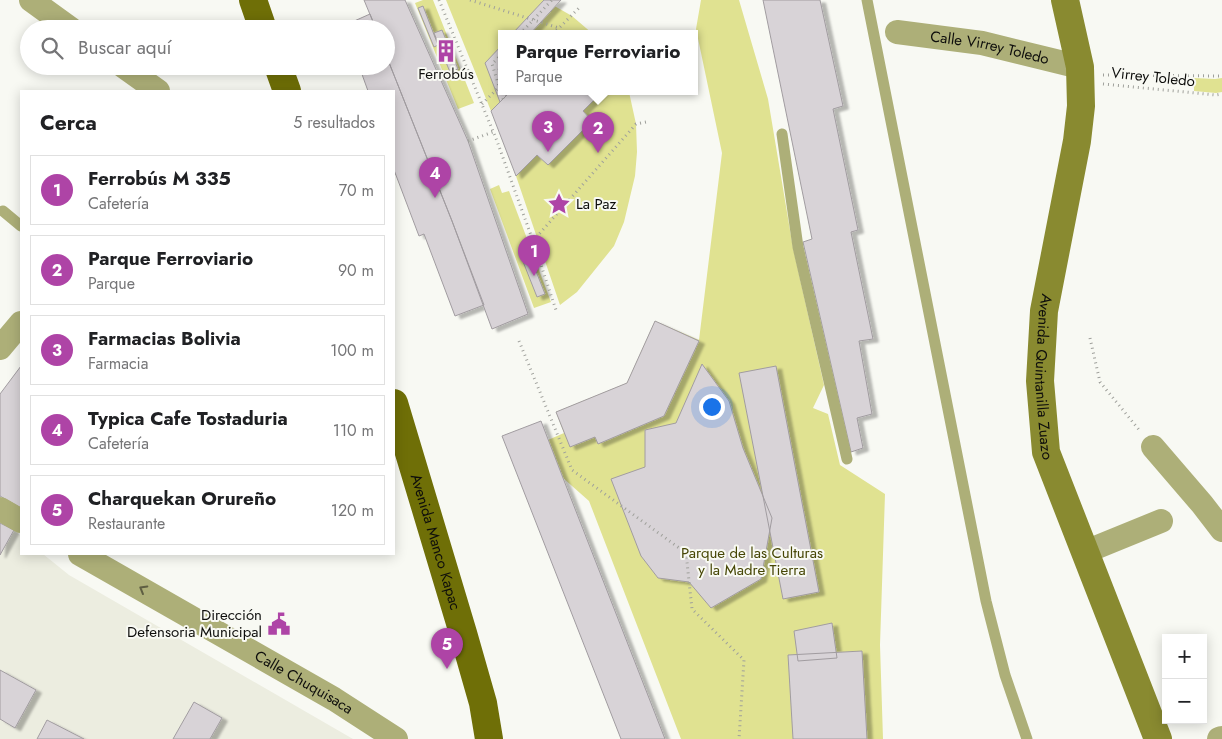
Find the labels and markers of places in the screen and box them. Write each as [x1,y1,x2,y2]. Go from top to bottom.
building icon: Ferrobús [433,38,459,64]
place label: Ferrobús [418,63,474,85]
pin: 3 [532,111,564,152]
pin: 2 [582,112,614,153]
pin: 4 [419,157,451,198]
place icon: La Paz [546,191,572,217]
place label: La Paz [576,193,616,215]
pin: 1 [518,235,550,276]
place label: Dirección Defensoria Municipal [127,604,262,643]
public building icon: Dirección Defensoria Municipal [266,611,292,637]
pin: 5 [431,628,463,669]

